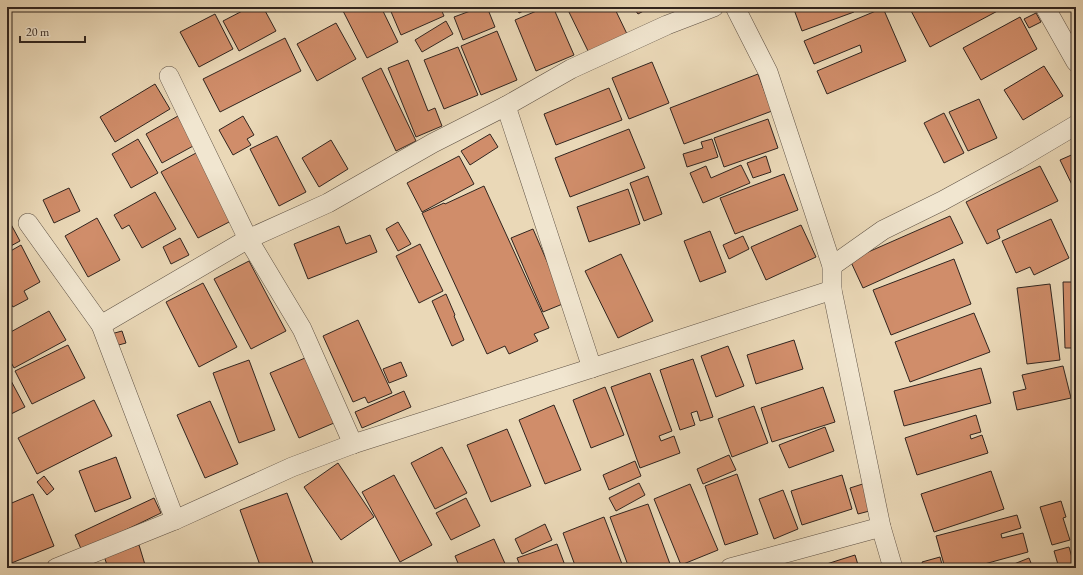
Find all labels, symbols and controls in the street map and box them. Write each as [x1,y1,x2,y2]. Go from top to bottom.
scale bar [20,18,85,44]
text: 20 m [26,24,50,40]

